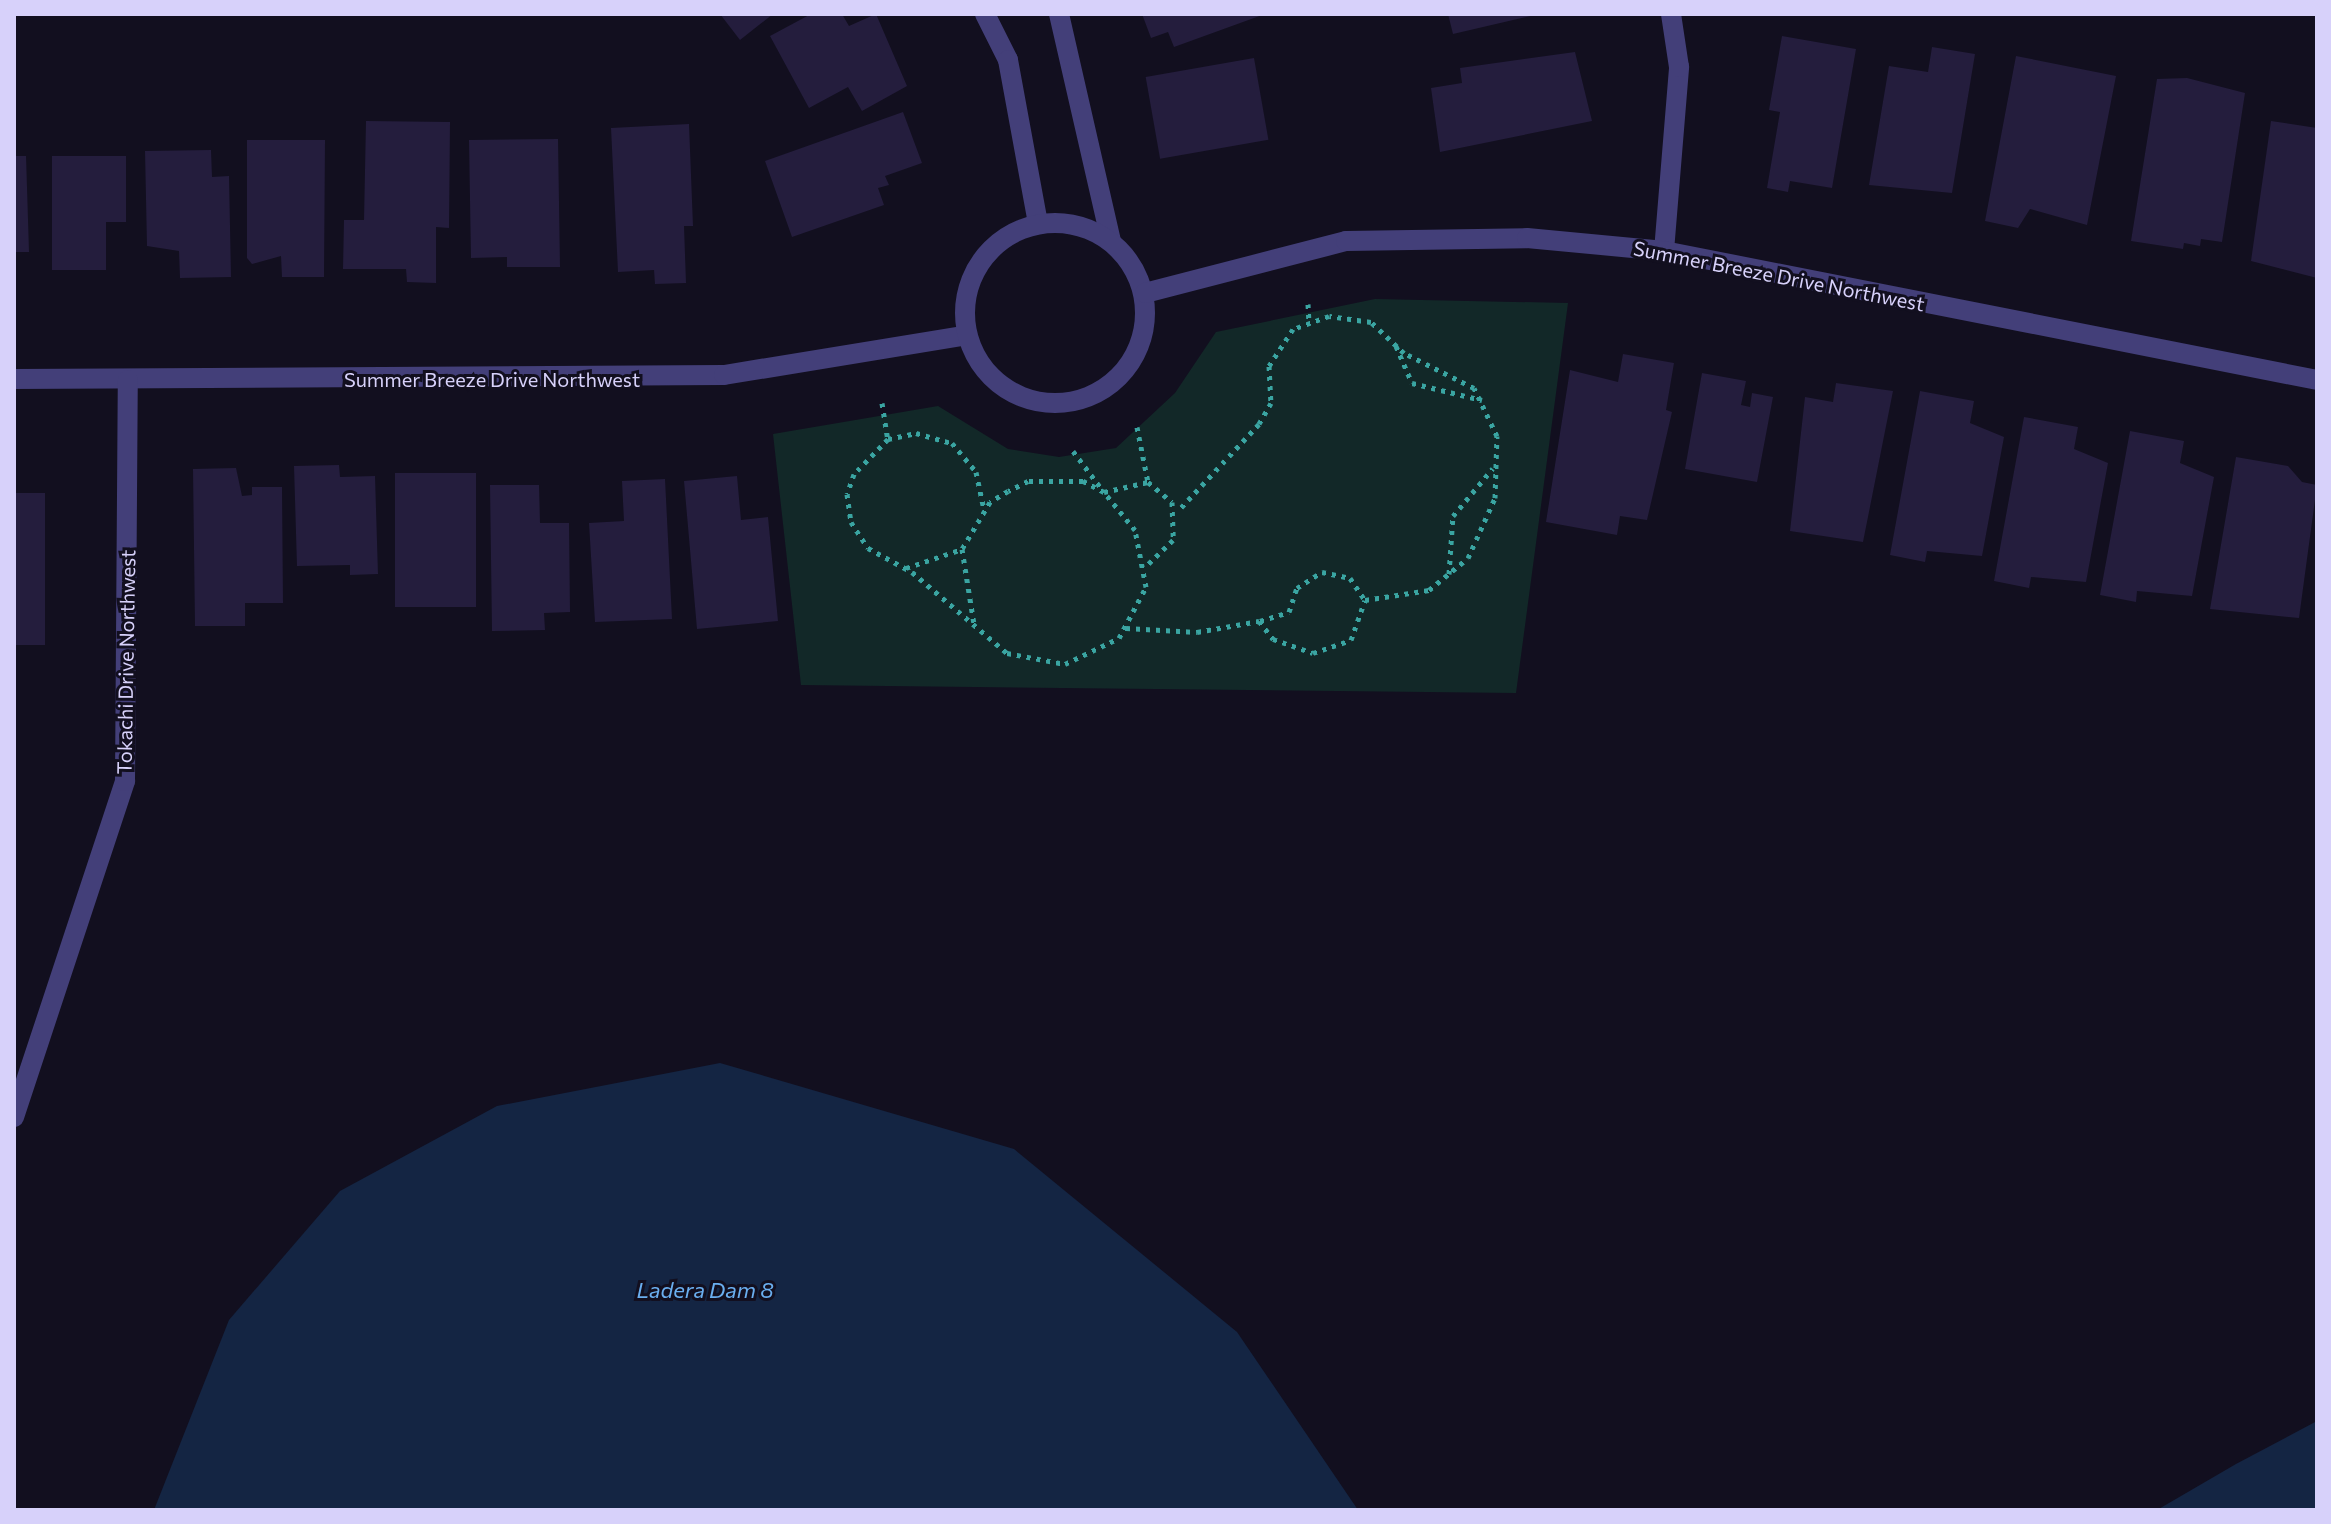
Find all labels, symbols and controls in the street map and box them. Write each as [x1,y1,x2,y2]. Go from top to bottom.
street label: Summer Breeze Drive Northwest [1631,236,1927,316]
street label: Summer Breeze Drive Northwest [344,367,640,391]
street label: Tokachi Drive Northwest [112,549,140,775]
water label: Ladera Dam 8 [636,1277,774,1303]

